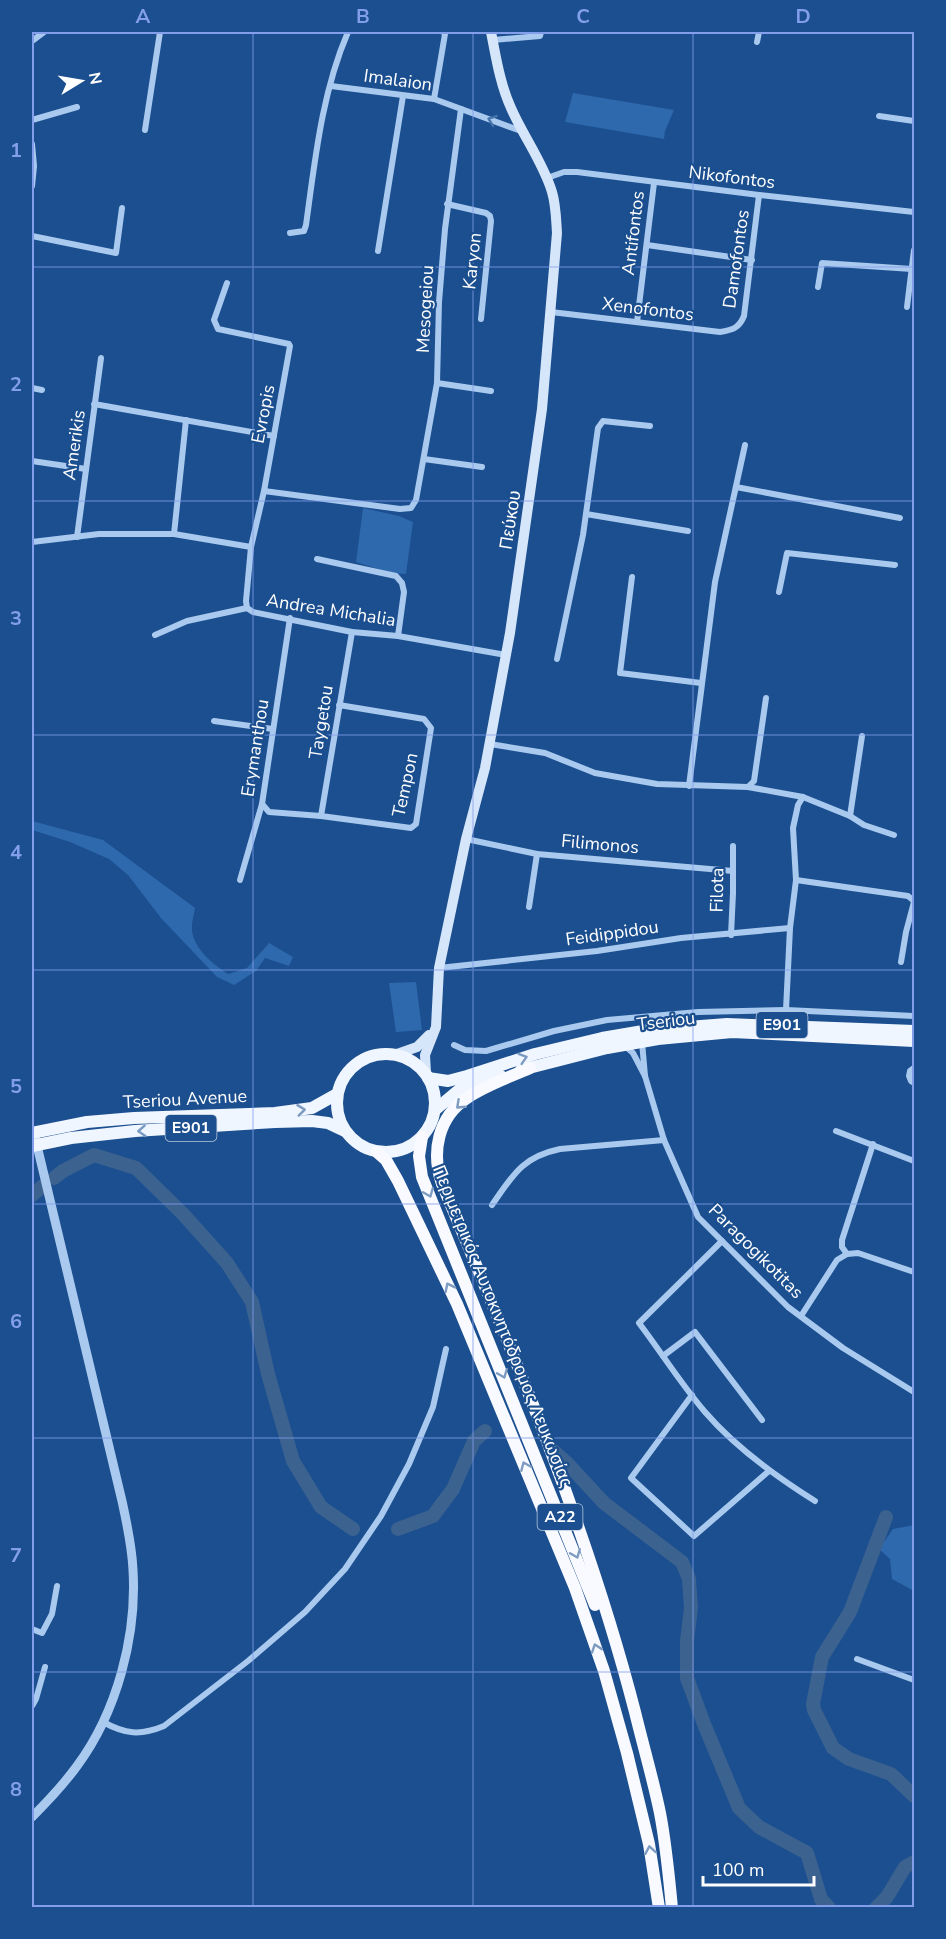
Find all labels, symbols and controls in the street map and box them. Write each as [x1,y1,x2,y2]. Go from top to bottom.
text: A [136,3,151,30]
text: B [356,3,370,30]
text: C [576,3,590,30]
text: D [795,3,811,30]
north arrow [51,51,111,111]
street label: Imalaion [362,63,434,97]
text: N [83,70,107,86]
one-way arrow [487,115,498,128]
text: 1 [10,137,22,164]
street label: Nikofontos [687,160,777,194]
street label: Antifontos [616,190,650,276]
street label: Damofontos [717,208,755,310]
street label: Karyon [457,231,487,291]
street label: Mesogeiou [411,264,439,354]
street label: Xenofontos [601,291,695,327]
text: 2 [10,371,22,398]
street label: Evropis [246,383,280,445]
street label: Amerikis [57,408,91,482]
street label: Πεύκου [493,489,527,551]
street label: Andrea Michalia [265,588,397,632]
text: 3 [10,605,22,632]
street label: Taygetou [303,683,339,761]
street label: Erymanthou [235,697,275,799]
street label: Tempon [386,751,424,819]
street label: Filimonos [560,829,640,859]
text: 4 [10,839,22,866]
street label: Filota [705,867,729,913]
street label: Feidippidou [564,915,660,951]
street label: Tseriou [636,1006,696,1036]
road number: E901 [756,1012,808,1038]
one-way arrow [517,1053,528,1065]
text: 5 [10,1073,22,1100]
street label: Tseriou Avenue [122,1084,248,1114]
one-way arrow [456,1097,467,1108]
one-way arrow [296,1104,305,1116]
road number: E901 [166,1115,216,1141]
one-way arrow [138,1124,147,1137]
street label: Περιμετρικός Αυτοκινητόδρομος Λευκωσίας [427,1161,579,1491]
one-way arrow [422,1187,434,1198]
street label: Paragogikotitas [703,1198,809,1304]
one-way arrow [444,1282,456,1293]
text: 6 [10,1308,22,1335]
one-way arrow [496,1367,508,1378]
one-way arrow [520,1462,532,1473]
road number: A22 [538,1504,582,1530]
text: 7 [10,1542,22,1569]
one-way arrow [569,1548,581,1559]
one-way arrow [591,1643,604,1654]
text: 8 [10,1776,22,1803]
one-way arrow [644,1845,656,1854]
scale bar [703,1849,814,1887]
text: 100 m [712,1858,764,1882]

